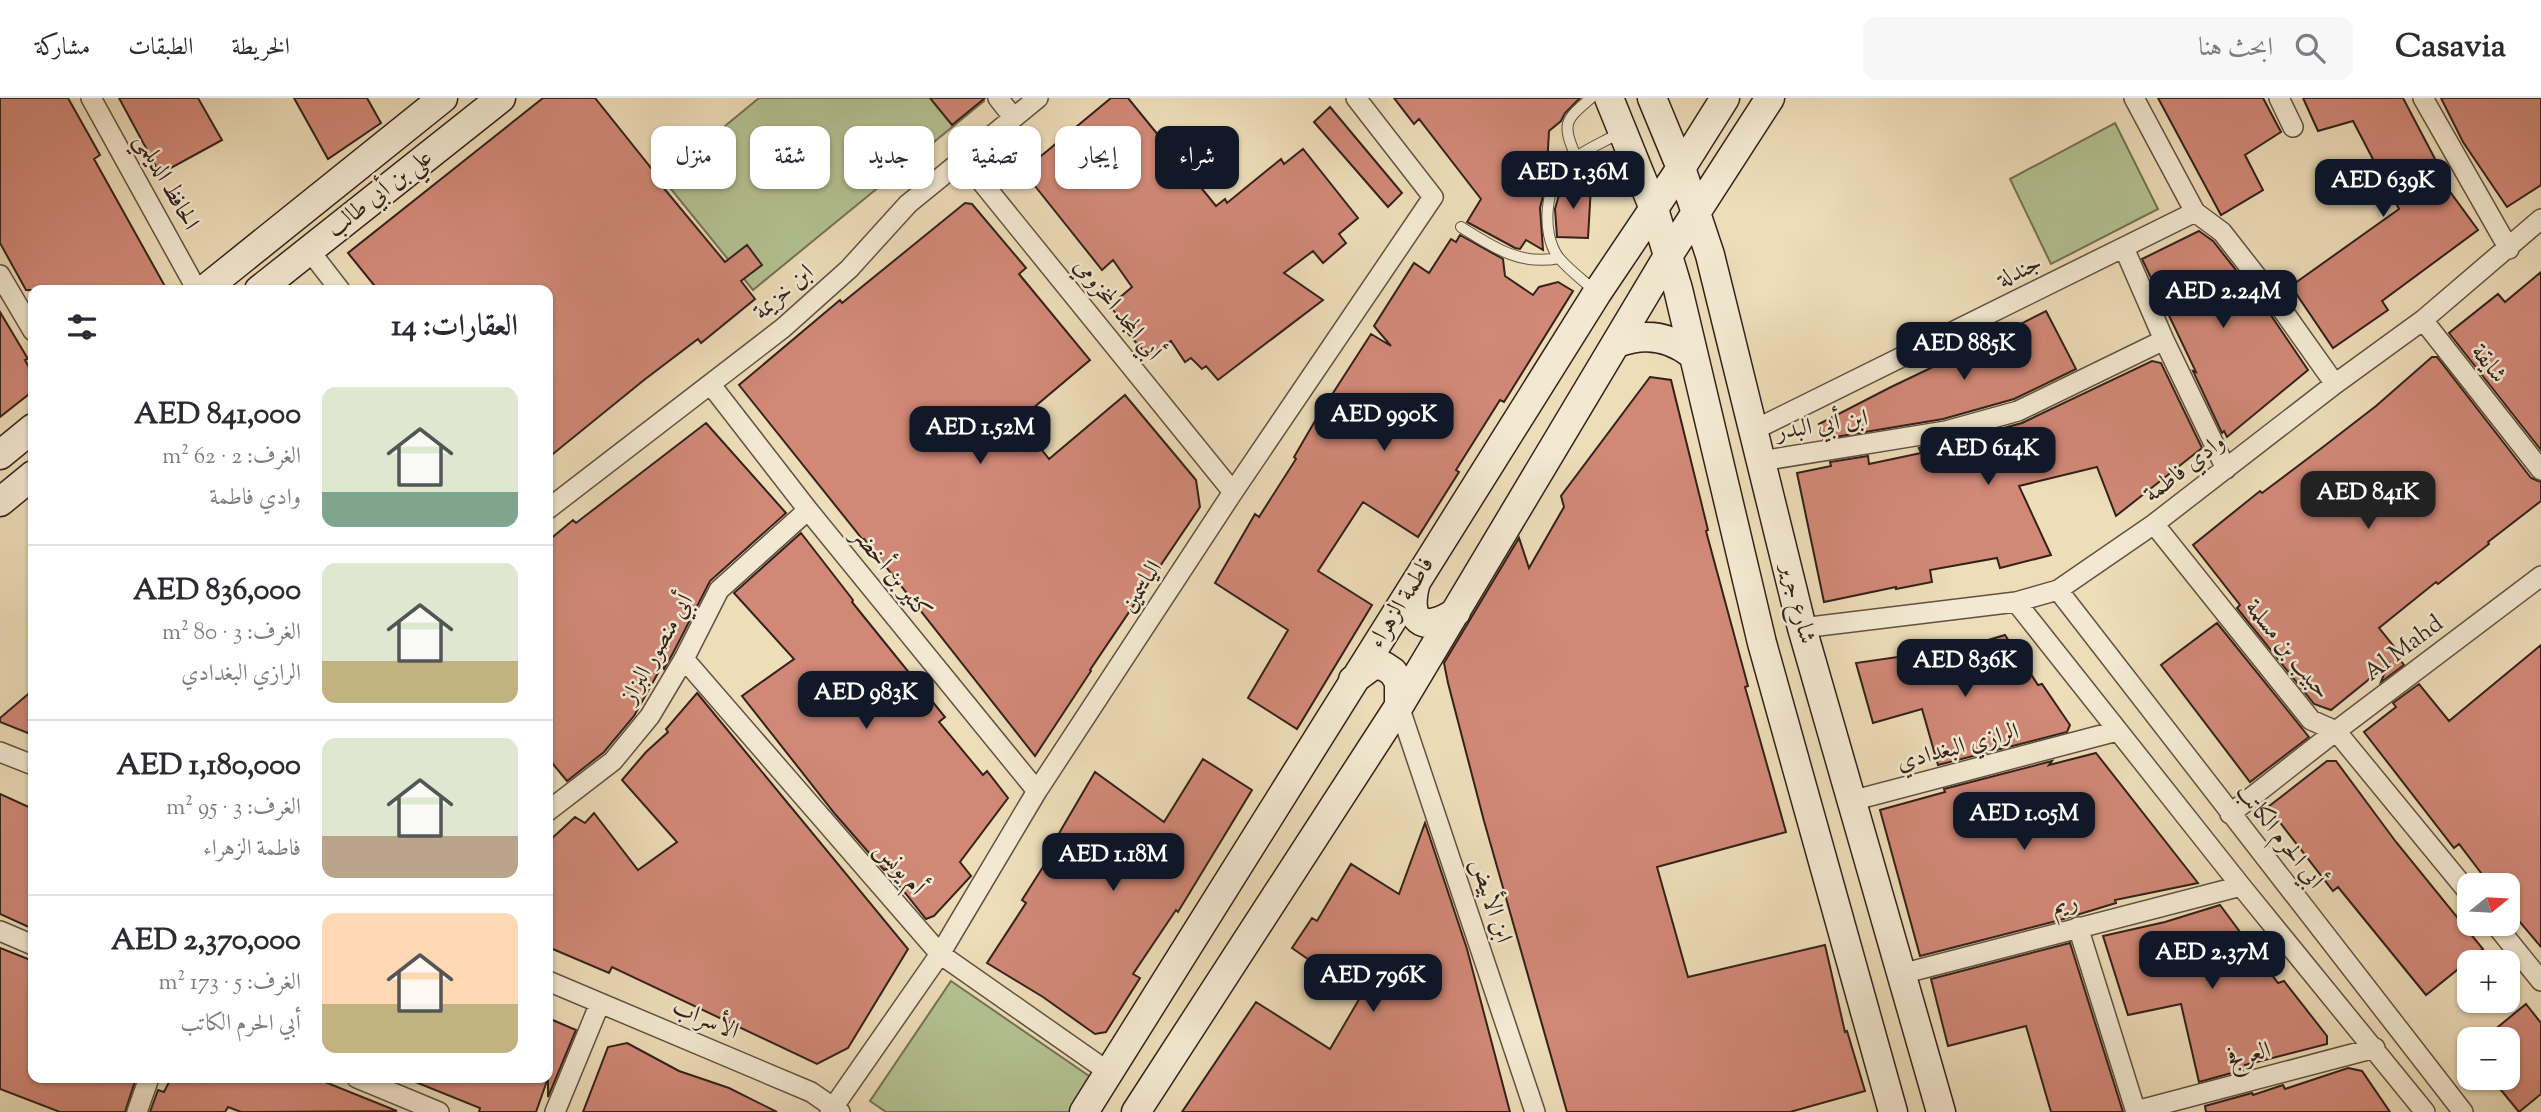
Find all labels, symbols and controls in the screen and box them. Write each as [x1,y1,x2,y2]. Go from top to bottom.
search box [1863,17,2353,80]
text: Casavia [2395,24,2506,72]
icon: search [2291,29,2329,67]
text: ابحث هنا [2198,30,2273,67]
text: مشاركة [35,31,90,65]
text: الطبقات [128,31,194,65]
text: الخريطة [232,31,290,65]
chip: منزل [651,126,736,189]
chip: شقة [750,126,830,189]
chip: جديد [844,126,934,189]
chip: تصفية [948,126,1041,189]
chip: إيجار [1055,126,1141,189]
chip: شراء [1155,126,1239,189]
street label: الحافظ الديلمي [122,127,207,239]
street label: علي بن أبي طالب [319,140,443,249]
pin: AED 1.36M [1493,152,1653,211]
text: AED 1.36M [1518,157,1628,190]
pin: AED 639K [2311,159,2455,219]
text: AED 639K [2331,165,2435,198]
street label: جندلة [1991,247,2048,298]
street label: أبي المجد المخزومي [1065,250,1171,369]
street label: ابن خزيمة [746,257,822,329]
pin: AED 2.24M [2143,271,2303,330]
text: AED 2.24M [2165,276,2281,309]
text: العقارات: 14 [391,306,518,349]
icon: filters [63,308,101,346]
pin: AED 885K [1892,322,2036,382]
text: AED 885K [1912,328,2016,361]
street label: شايقة [2462,337,2514,391]
text: AED 841,000 [134,394,301,437]
pin: AED 990K [1312,394,1456,453]
text: AED 990K [1331,399,1437,432]
street label: ابن أبي البدر [1771,400,1870,450]
pin: AED 1.52M [900,406,1060,466]
text: AED 1.52M [925,412,1035,445]
icon: home [378,415,462,499]
street label: وادي فاطمة [2137,426,2233,512]
pin: AED 614K [1916,428,2060,487]
text: AED 614K [1937,433,2039,466]
text: الغرف: 2 · 62 m² [162,441,301,474]
pin: AED 841K [2296,472,2440,531]
text: AED 841K [2316,477,2420,510]
text: وادي فاطمة [210,482,301,515]
street label: كثير بن أخضر [841,517,940,627]
street label: فاطمة الزهراء [1360,551,1444,655]
street label: الياسمين [1113,554,1171,620]
street label: شارع جرير [1769,558,1823,648]
text: AED 836,000 [133,570,301,613]
street label: أبي منصور البزاز [610,587,703,712]
icon: home [378,591,462,675]
street label: حبيب بن مسلمة [2236,593,2338,707]
street label: Al Mahd [2357,608,2451,690]
text: الغرف: 3 · 80 m² [162,617,301,650]
pin: AED 836K [1893,640,2037,699]
text: AED 836K [1913,645,2017,678]
text: الرازي البغدادي [181,658,301,691]
pin: AED 983K [794,672,938,731]
text: AED 983K [814,677,918,710]
street label: الرازي البغدادي [1893,715,2023,781]
text: AED 1,180,000 [116,745,301,788]
icon: home [378,766,462,850]
street label: أبي الحرم الكاتب [2225,776,2333,899]
text: الغرف: 3 · 95 m² [166,792,301,825]
pin: AED 1.05M [1944,792,2104,852]
text: AED 1.05M [1969,798,2079,831]
text: فاطمة الزهراء [203,833,301,866]
street label: أم يونس [864,833,934,905]
pin: AED 1.18M [1033,834,1193,893]
text: AED 1.18M [1058,839,1168,872]
street label: ابن الأبيض [1460,854,1521,948]
north arrow [2457,873,2520,936]
map controls [2457,873,2520,1090]
street label: ريم [2048,885,2082,927]
text: AED 2,370,000 [111,920,301,963]
pin: AED 2.37M [2132,932,2292,991]
text: AED 2.37M [2155,937,2269,970]
icon: home [378,941,462,1025]
button: + [2457,950,2520,1013]
pin: AED 796K [1301,954,1445,1014]
text: AED 796K [1320,960,1426,993]
text: الغرف: 5 · 173 m² [158,967,301,1000]
street label: الأسراب [666,990,744,1049]
text: أبي الحرم الكاتب [181,1008,301,1041]
button: − [2457,1027,2520,1090]
street label: العرفج [2223,1034,2275,1079]

